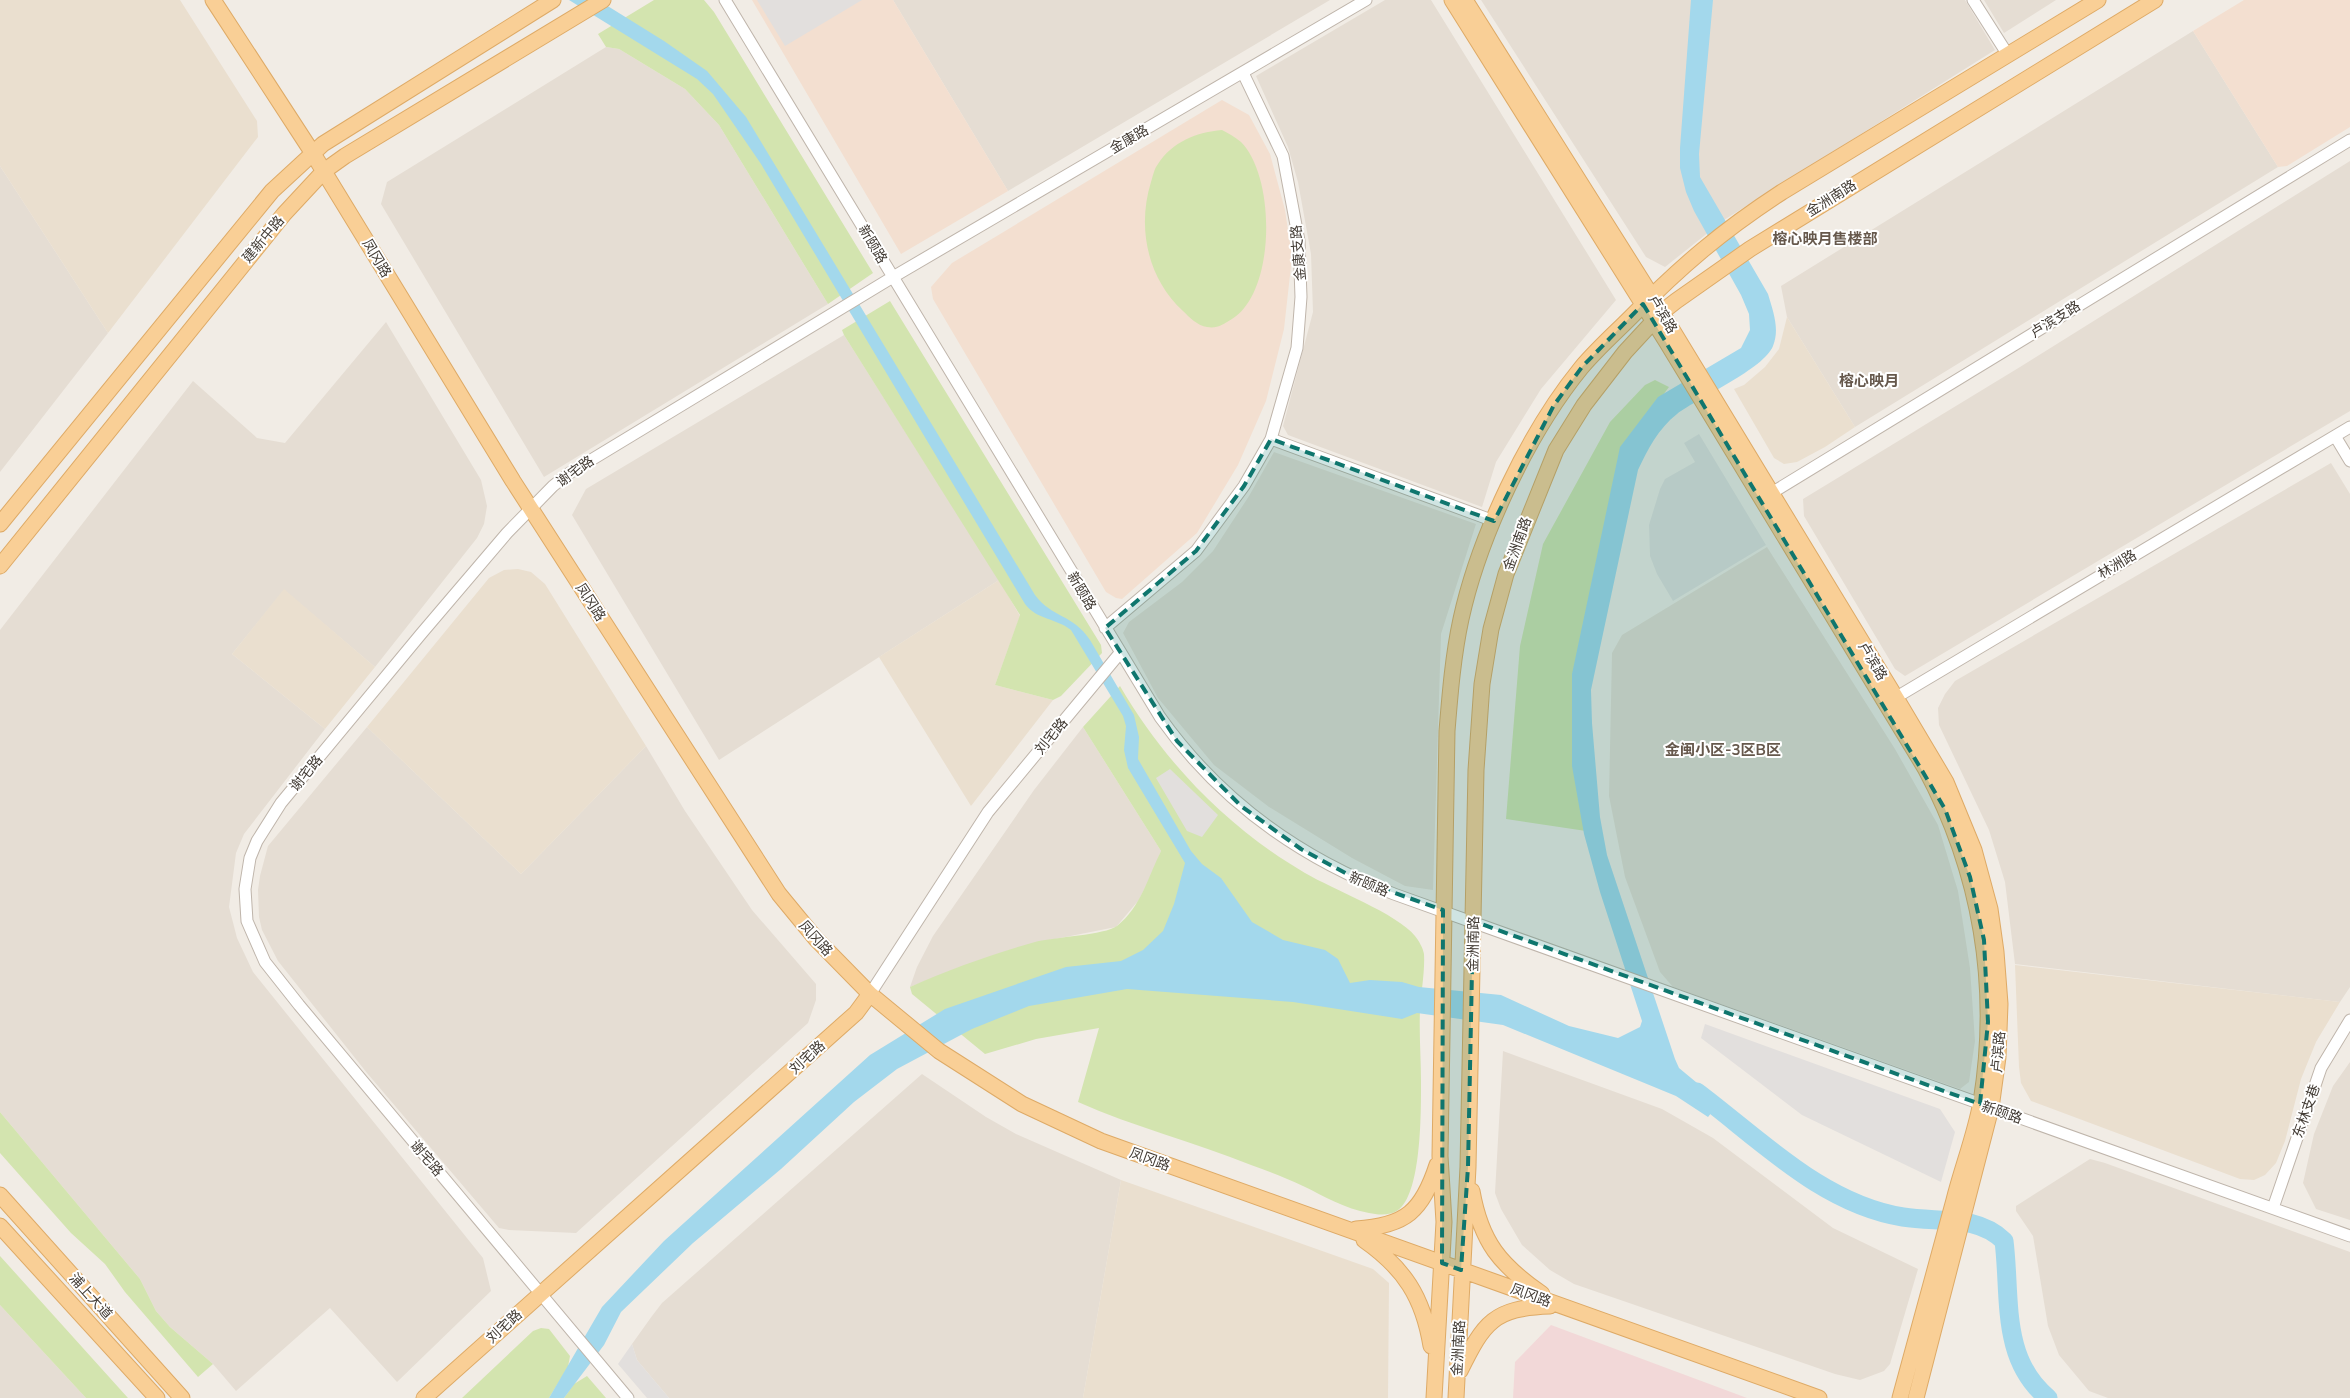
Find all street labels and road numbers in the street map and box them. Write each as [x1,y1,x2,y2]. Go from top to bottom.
street label: 金康路 [1106,121,1152,157]
street label: 金洲南路 [1802,176,1860,220]
street label: 建新中路 [238,212,288,266]
street label: 新颐路 [854,221,892,267]
street label: 金康支路 [1287,224,1309,282]
street label: 凤冈路 [358,235,396,281]
street label: 卢滨路 [1644,291,1682,337]
street label: 卢滨支路 [2026,297,2084,341]
street label: 谢宅路 [553,452,597,490]
street label: 金洲南路 [1499,515,1535,573]
street label: 林洲路 [2094,545,2140,583]
street label: 新颐路 [1063,568,1101,614]
street label: 凤冈路 [572,579,610,625]
street label: 卢滨路 [1854,638,1892,684]
street label: 刘宅路 [1031,714,1071,758]
street label: 谢宅路 [286,751,326,795]
street label: 新颐路 [1346,868,1392,900]
street label: 凤冈路 [795,916,837,960]
street label: 金洲南路 [1464,916,1482,972]
street label: 卢滨路 [1987,1030,2009,1074]
street label: 刘宅路 [785,1036,829,1078]
street label: 东林支巷 [2288,1082,2324,1140]
street label: 新颐路 [1979,1097,2025,1127]
street label: 谢宅路 [407,1136,447,1180]
street label: 凤冈路 [1127,1143,1173,1175]
street label: 浦上大道 [66,1269,116,1323]
street label: 凤冈路 [1508,1279,1554,1311]
street label: 刘宅路 [482,1305,526,1347]
street label: 金洲南路 [1448,1320,1468,1376]

